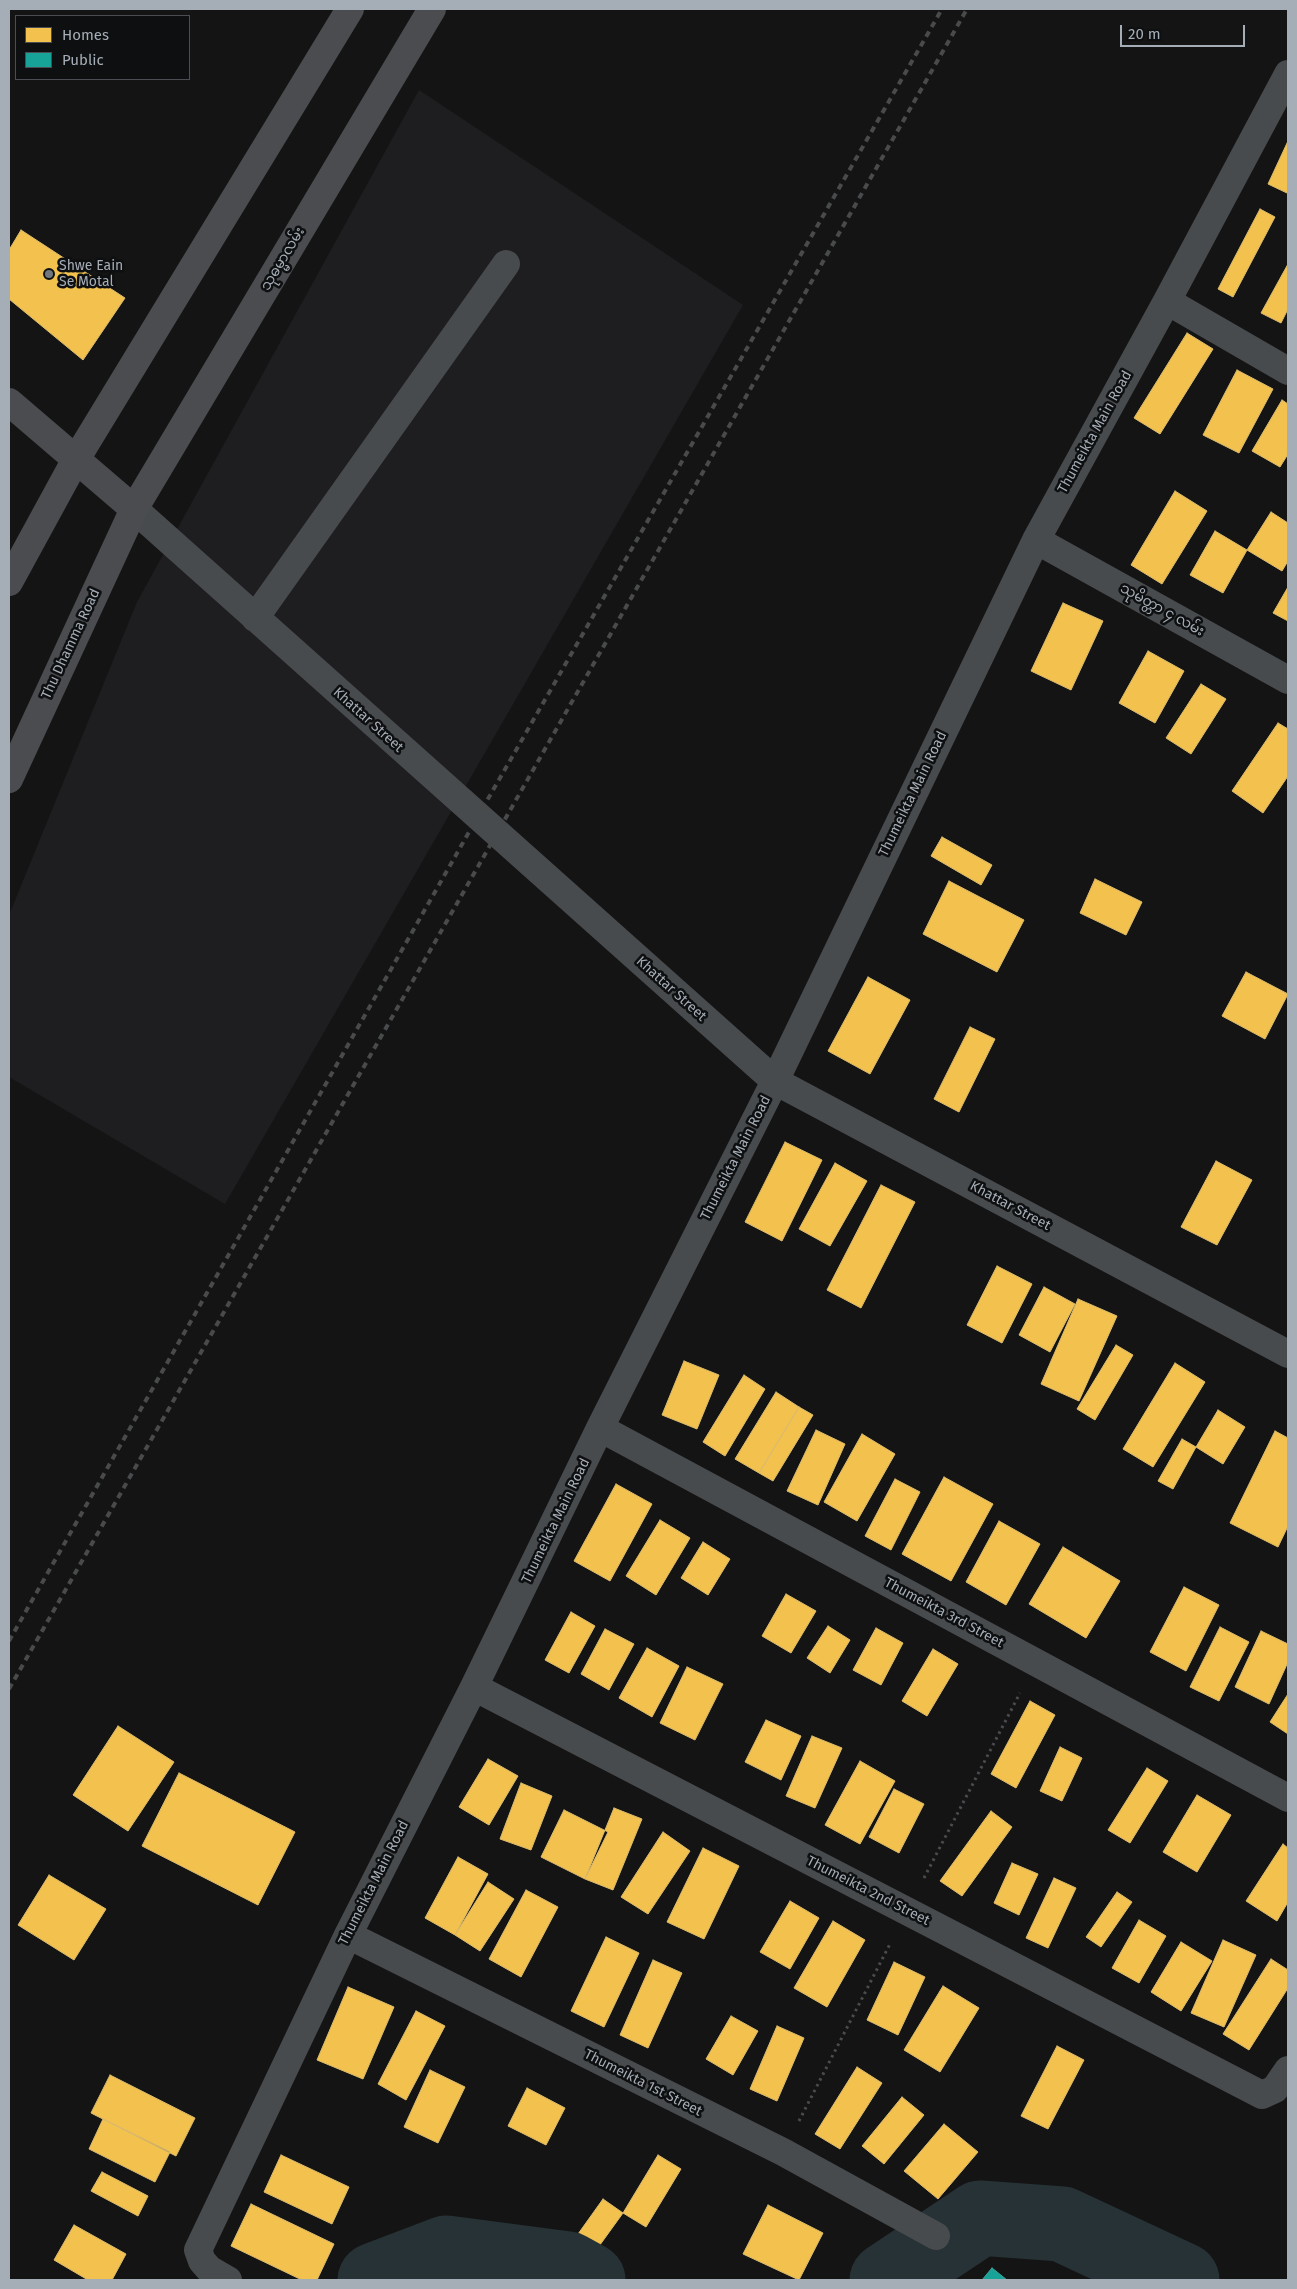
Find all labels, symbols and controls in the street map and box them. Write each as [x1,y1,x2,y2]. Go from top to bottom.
legend [15,15,190,80]
scale bar [1122,15,1247,47]
text: 20 m [1128,25,1161,43]
text: Homes [62,26,109,44]
text: Public [62,51,104,69]
street label: သုဓမ္မာလမ်း [257,224,309,294]
place label: Shwe Eain Se Motal [59,258,123,290]
marker: Shwe Eain Se Motal [43,268,55,280]
street label: Thumeikta Main Road [1054,368,1136,496]
street label: သုမိတ္တာ ၄ လမ်း [1117,580,1207,640]
street label: Thu Dhamma Road [38,586,104,702]
street label: Khattar Street [329,684,407,756]
street label: Thumeikta Main Road [875,729,951,859]
street label: Khattar Street [632,953,710,1025]
street label: Thumeikta Main Road [697,1093,775,1223]
street label: Khattar Street [967,1178,1053,1234]
street label: Thumeikta Main Road [518,1456,594,1586]
street label: Thumeikta 3rd Street [881,1574,1007,1652]
street label: Thumeikta Main Road [335,1818,413,1948]
street label: Thumeikta 2nd Street [804,1853,932,1929]
street label: Thumeikta 1st Street [581,2046,705,2120]

